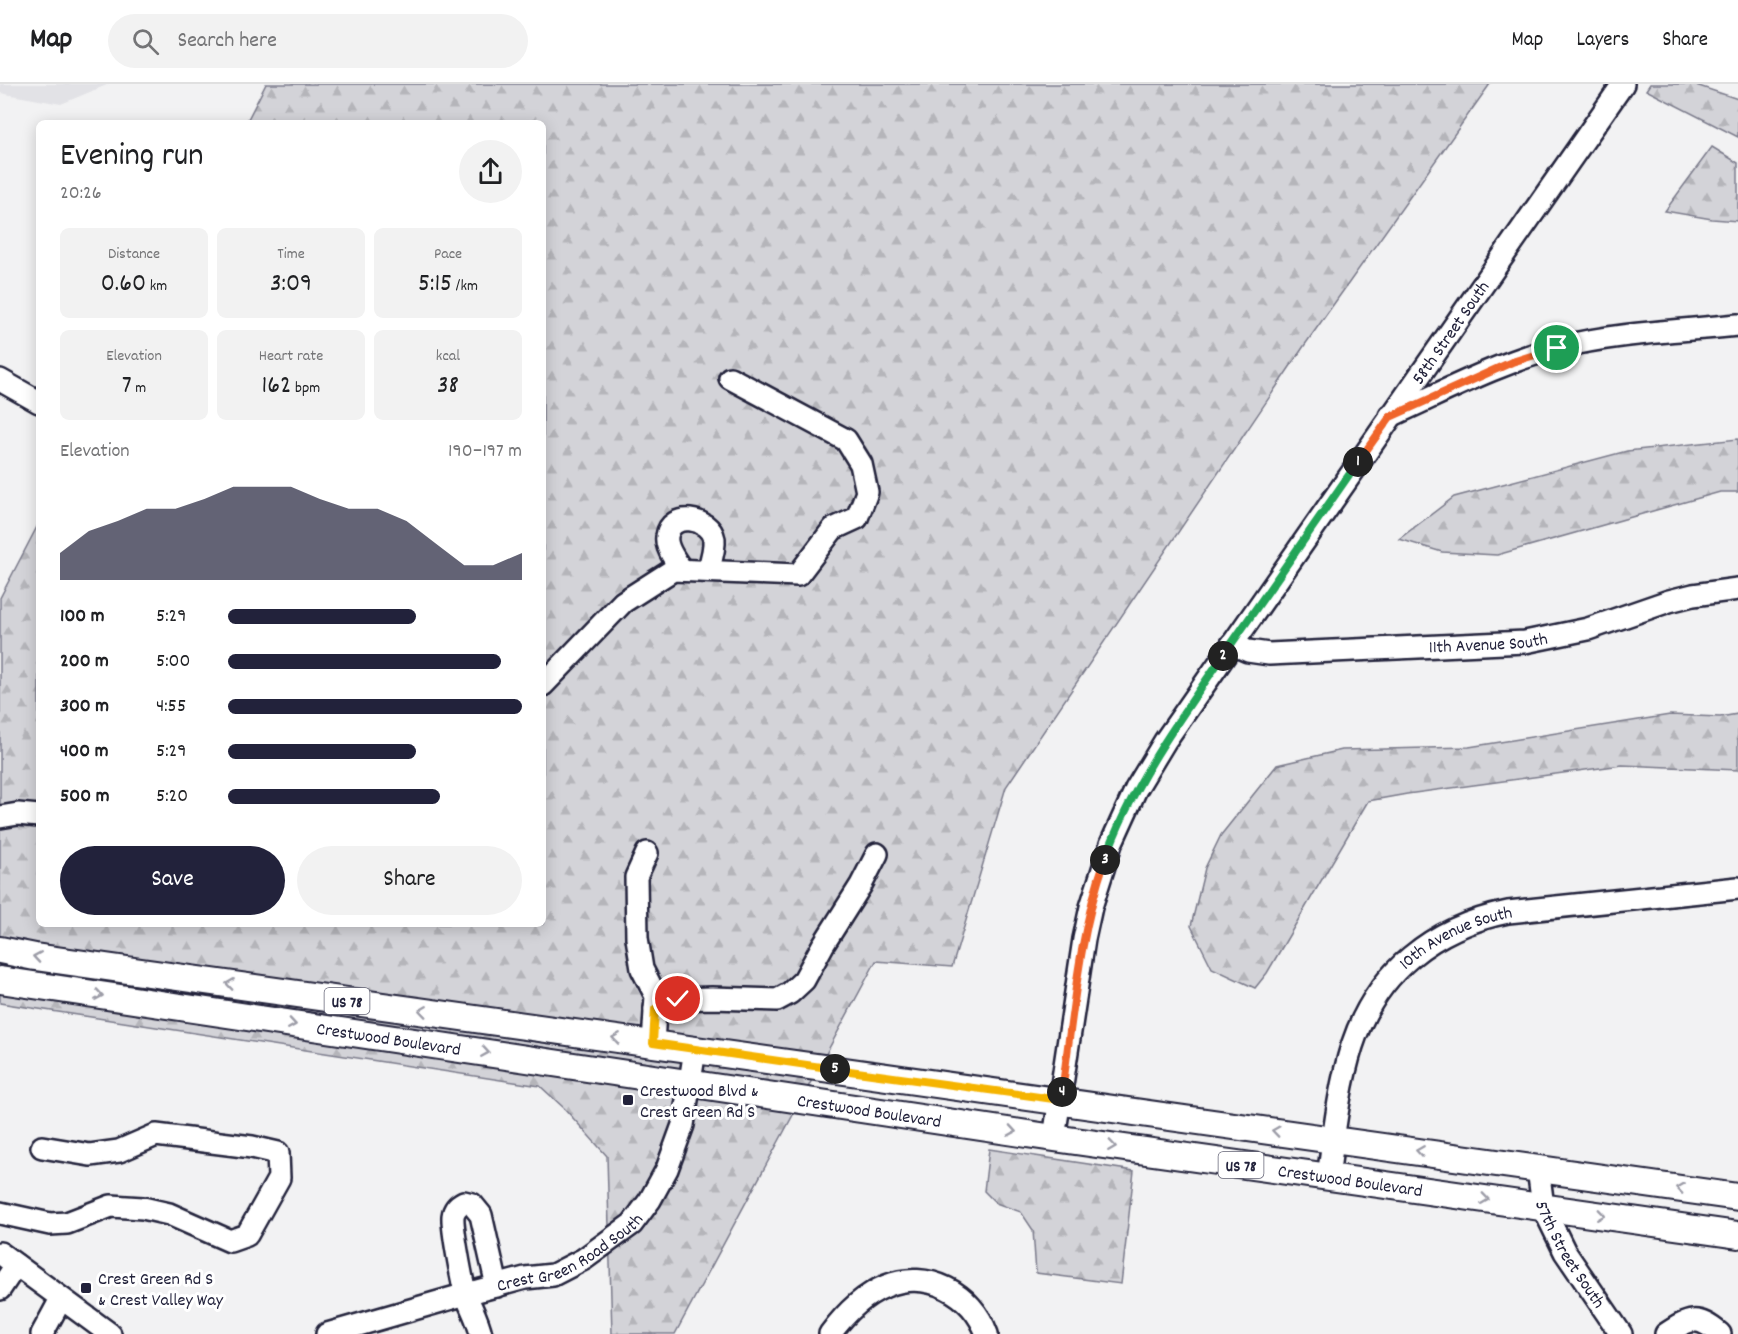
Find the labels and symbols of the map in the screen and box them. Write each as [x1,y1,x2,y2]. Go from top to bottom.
street label: 58th Street South [1407,277,1497,390]
pin [1531,322,1582,373]
pin: 1 [1343,447,1373,477]
street label: 11th Avenue South [1428,628,1550,661]
pin: 2 [1208,641,1238,671]
pin: 3 [1090,845,1120,875]
street label: 10th Avenue South [1394,901,1515,976]
one-way arrow [33,951,43,964]
pin [652,973,703,1024]
one-way arrow [226,979,235,991]
one-way arrow [95,988,104,1000]
road number: US 78 [324,988,370,1014]
one-way arrow [419,1006,428,1018]
one-way arrow [288,1017,297,1029]
street label: Crestwood Boulevard [314,1018,462,1064]
one-way arrow [612,1033,621,1045]
one-way arrow [480,1046,490,1058]
pin: 5 [820,1054,850,1084]
pin: 4 [1047,1077,1077,1107]
place label: Crestwood Blvd & Crest Green Rd S [640,1080,759,1126]
street label: Crestwood Boulevard [795,1090,943,1136]
marker: Crestwood Blvd & Crest Green Rd S [621,1093,635,1107]
one-way arrow [1007,1125,1016,1137]
one-way arrow [1271,1125,1280,1137]
one-way arrow [1108,1140,1117,1152]
one-way arrow [1415,1146,1425,1158]
road number: US 78 [1218,1152,1264,1178]
street label: Crestwood Boulevard [1276,1160,1424,1205]
one-way arrow [1675,1183,1685,1195]
one-way arrow [1481,1192,1490,1205]
street label: 57th Street South [1527,1200,1610,1314]
street label: Crest Green Road South [494,1209,651,1300]
one-way arrow [1596,1209,1605,1221]
place label: Crest Green Rd S & Crest Valley Way [98,1268,224,1314]
marker: Crest Green Rd S & Crest Valley Way [79,1281,93,1295]

